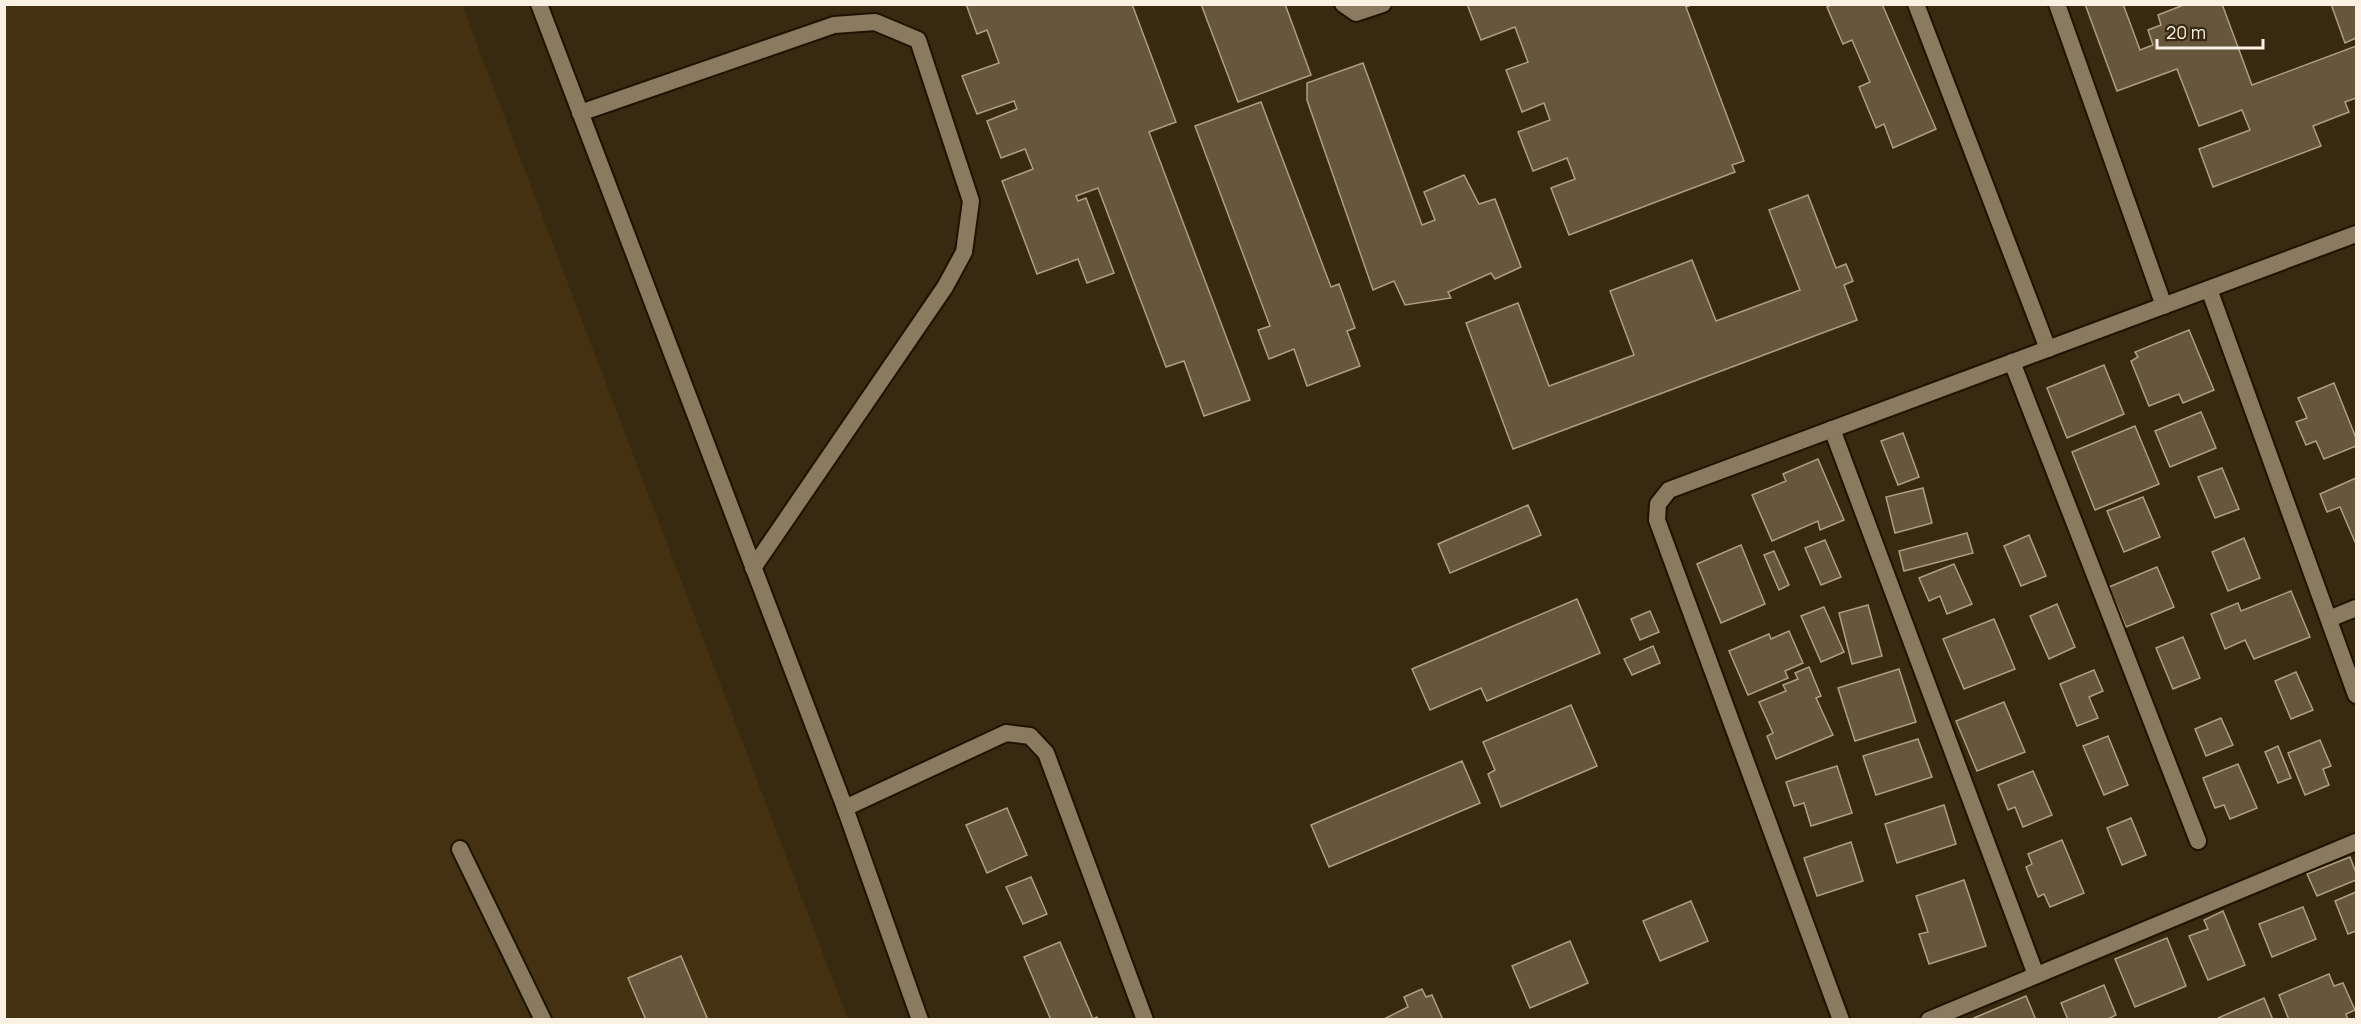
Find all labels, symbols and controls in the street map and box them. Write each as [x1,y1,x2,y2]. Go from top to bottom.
scale bar [2157,12,2264,50]
text: 20 m [2166,20,2206,44]

